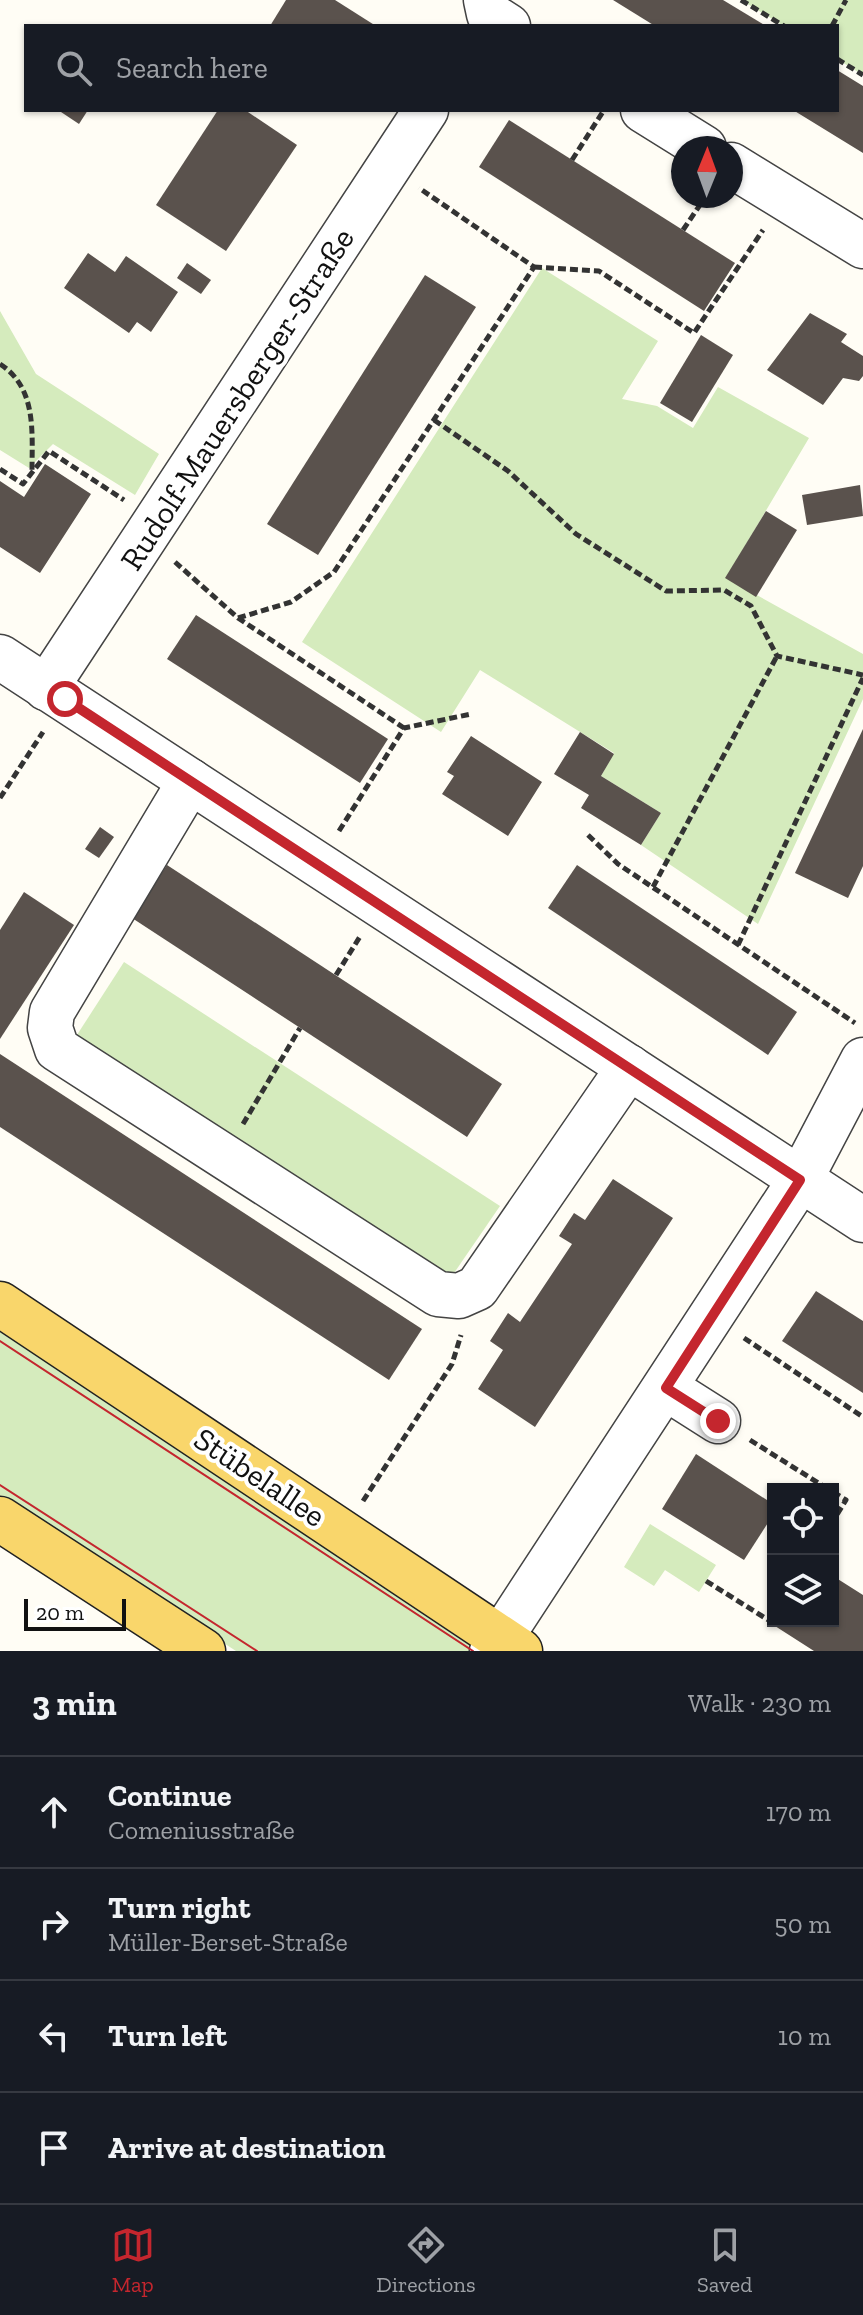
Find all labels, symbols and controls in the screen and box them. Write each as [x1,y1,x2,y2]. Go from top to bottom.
search box [24,24,839,112]
icon: search [52,46,96,90]
text: Search here [116,50,268,86]
north arrow [671,136,743,208]
street label: Rudolf-Mauersberger-Straße [112,221,362,577]
route start [47,681,83,717]
route end [700,1403,736,1439]
street label: Stübelallee [187,1419,333,1535]
map controls [767,1483,839,1627]
button: locate [767,1483,839,1555]
button: layers [767,1555,839,1627]
scale bar [24,1595,126,1631]
text: 20 m [36,1599,84,1626]
text: 3 min [32,1683,117,1724]
text: Walk · 230 m [688,1687,831,1719]
text: Continue [108,1778,232,1814]
icon: ahead [32,1790,76,1834]
text: 170 m [766,1796,831,1828]
text: Comeniusstraße [108,1814,295,1846]
text: Turn right [108,1890,250,1926]
icon: right [32,1902,76,1946]
text: 50 m [774,1908,831,1940]
text: Müller-Berset-Straße [108,1926,348,1958]
icon: left [32,2014,76,2058]
text: Turn left [108,2018,227,2054]
text: 10 m [778,2020,831,2052]
icon: arrive [32,2126,76,2170]
text: Arrive at destination [108,2130,385,2166]
tab: Map [111,2223,155,2298]
tab: Directions [376,2223,476,2298]
tab: Saved [697,2223,752,2298]

